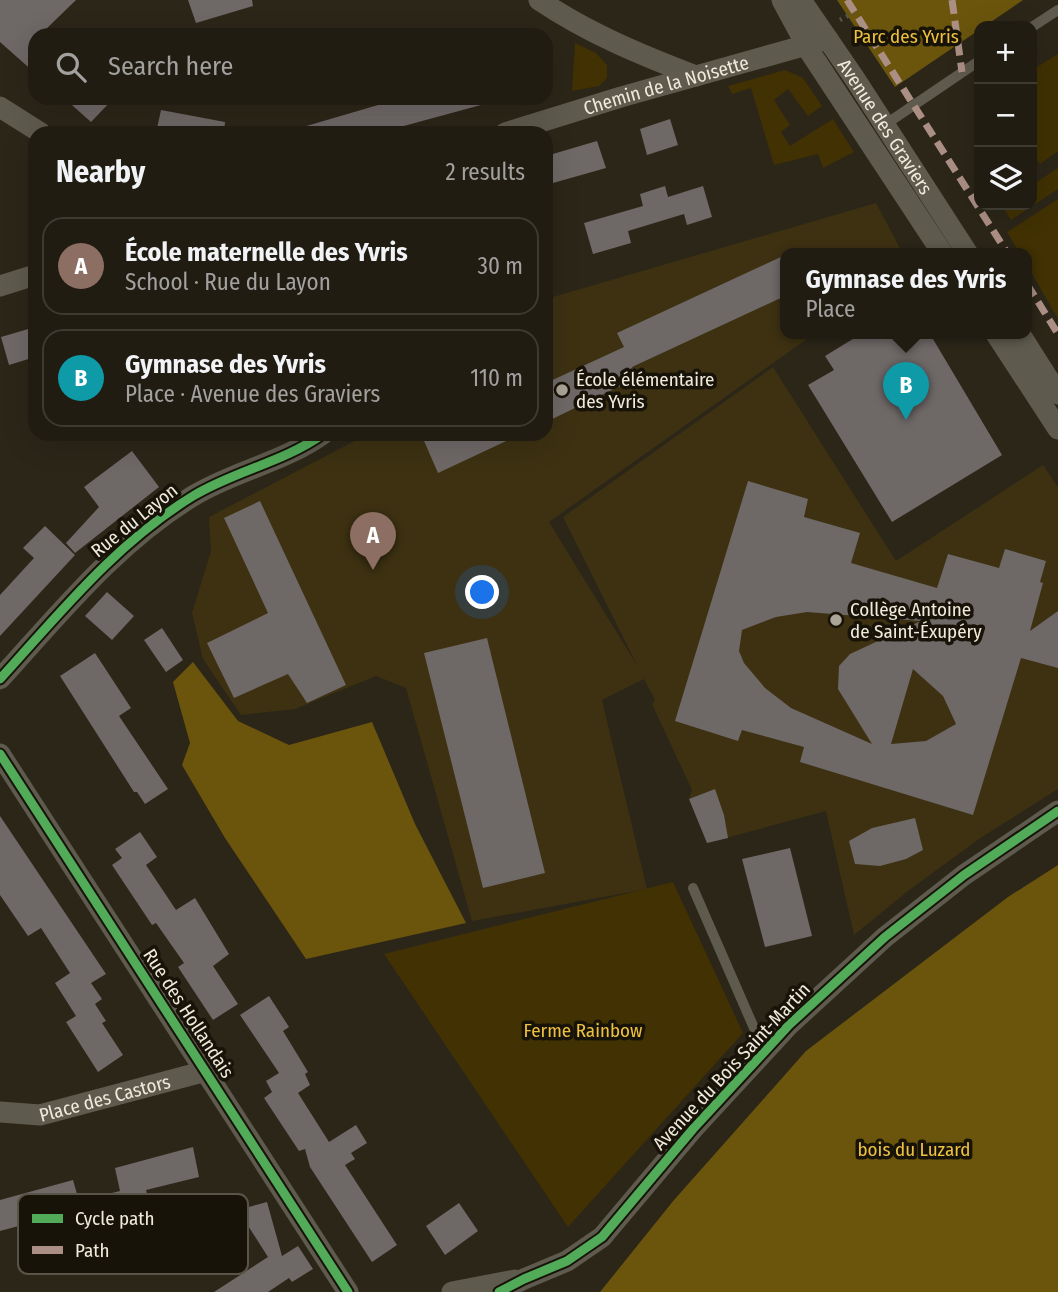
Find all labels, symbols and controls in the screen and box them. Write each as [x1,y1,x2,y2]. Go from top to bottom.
map controls [974,21,1037,210]
button: + [974,21,1037,84]
park label: Parc des Yvris [853,25,959,48]
search box [28,28,553,105]
icon: search [52,48,90,86]
text: Search here [108,51,233,82]
street label: Chemin de la Noisette [581,51,751,120]
street label: Avenue des Graviers [833,55,937,199]
button: − [974,84,1037,147]
button: layers [974,147,1037,210]
text: Nearby [56,154,145,190]
text: 2 results [445,158,525,186]
text: École maternelle des Yvris [125,237,408,268]
popup [780,248,1032,339]
text: A [75,252,87,280]
text: 30 m [478,252,523,280]
text: Gymnase des Yvris [806,264,1006,295]
text: School · Rue du Layon [125,268,331,296]
text: Place [806,295,855,323]
text: Gymnase des Yvris [125,349,326,380]
pin: B [883,362,929,420]
text: B [75,364,87,392]
text: 110 m [470,364,523,392]
place label: École élémentaire des Yvris [576,368,714,413]
text: Place · Avenue des Graviers [125,380,380,408]
marker: École élémentaire des Yvris [554,382,570,398]
street label: Rue du Layon [86,479,182,562]
pin: A [350,512,396,570]
your location [465,575,499,609]
place label: Collège Antoine de Saint-Éxupéry [850,598,982,643]
marker: Collège Antoine de Saint-Éxupéry [828,612,844,628]
street label: Rue des Hollandais [138,944,239,1082]
street label: Avenue du Bois Saint-Martin [648,978,815,1155]
park label: Ferme Rainbow [524,1019,643,1042]
street label: Place des Castors [37,1070,173,1127]
park label: bois du Luzard [858,1138,971,1161]
legend [18,1194,248,1274]
text: Cycle path [75,1207,154,1230]
text: Path [75,1239,110,1262]

